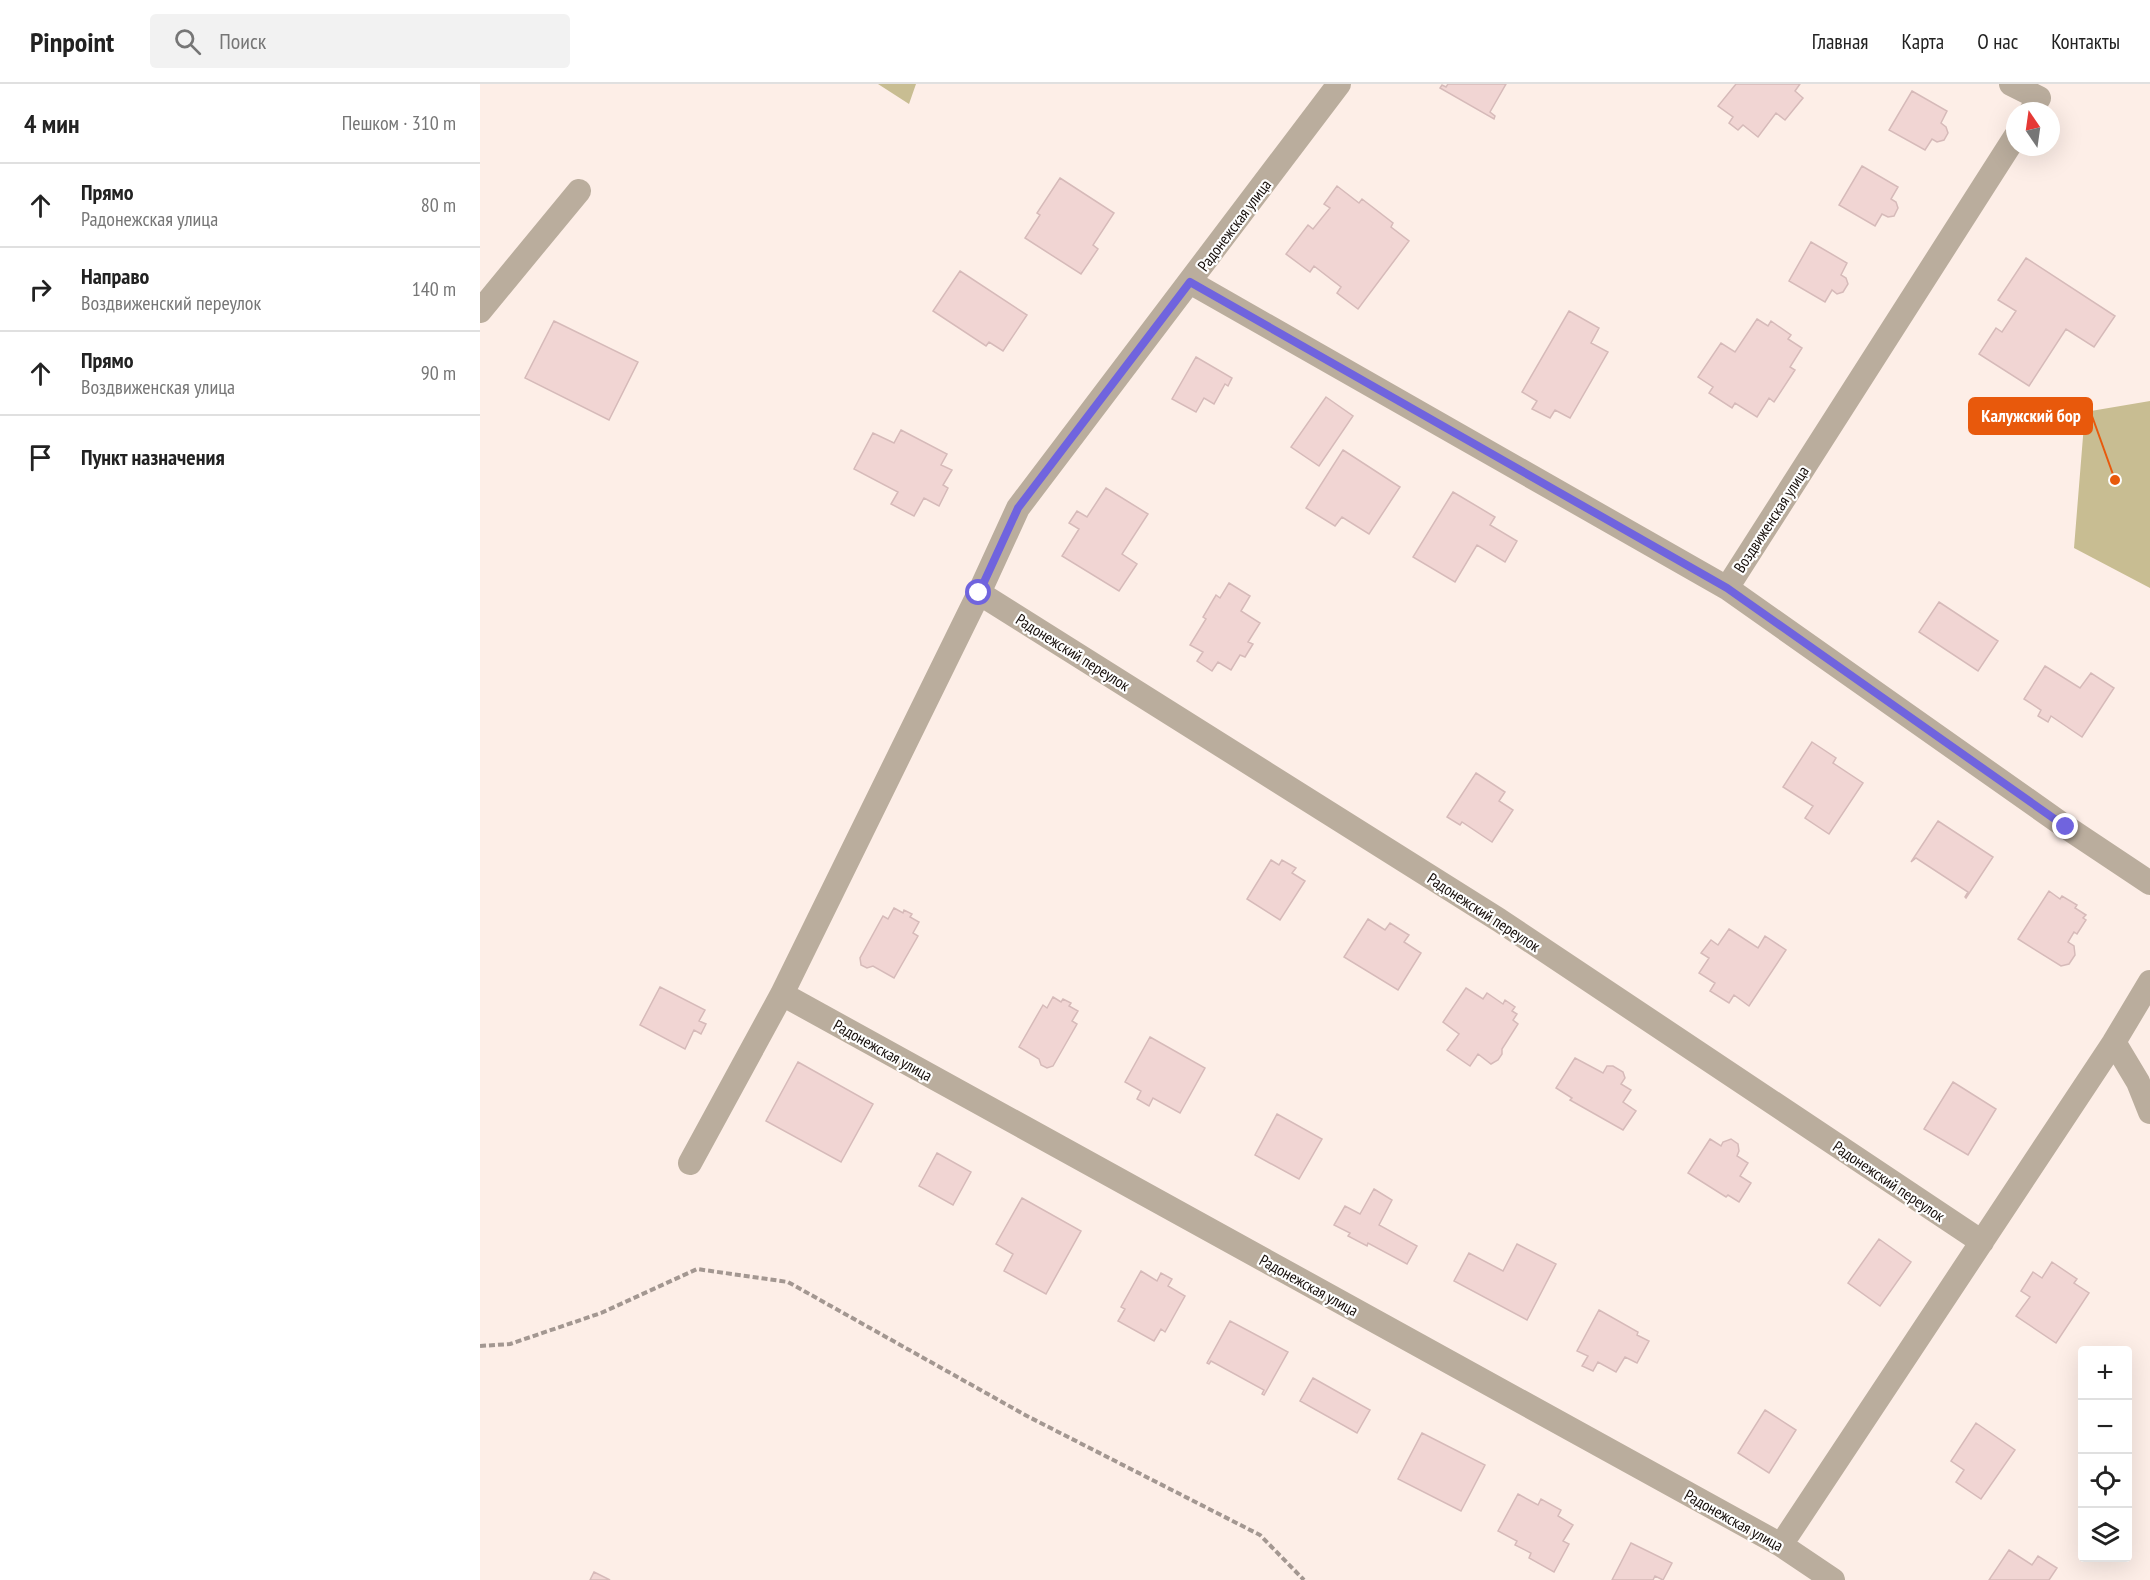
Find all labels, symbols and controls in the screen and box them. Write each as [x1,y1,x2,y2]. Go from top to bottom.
search box [150,14,570,68]
text: Pinpoint [30,23,114,60]
icon: search [171,25,204,58]
text: Поиск [219,27,266,55]
text: Главная [1812,28,1868,55]
text: Карта [1901,28,1944,55]
text: О нас [1977,28,2018,55]
text: Контакты [2051,28,2120,55]
north arrow [2006,102,2060,156]
text: 4 мин [24,107,79,140]
text: Пешком · 310 m [342,110,456,136]
street label: Радонежская улица [1193,175,1275,275]
text: Прямо [81,178,134,206]
icon: ahead [24,189,57,222]
text: 80 m [421,192,456,218]
text: Радонежская улица [81,206,218,232]
text: Направо [81,262,149,290]
icon: right [24,273,57,306]
text: 140 m [412,276,456,302]
text: Воздвиженский переулок [81,290,261,316]
text: Прямо [81,346,134,374]
icon: ahead [24,357,57,390]
text: 90 m [421,360,456,386]
text: Воздвиженская улица [81,374,235,400]
callout: Калужский бор [1969,398,2092,434]
text: Калужский бор [1981,404,2081,427]
icon: arrive [24,441,57,474]
text: Пункт назначения [81,443,225,471]
street label: Воздвиженская улица [1729,462,1813,576]
route start [965,579,991,605]
street label: Радонежский переулок [1012,609,1134,696]
route end [2052,813,2078,839]
street label: Радонежский переулок [1424,868,1545,956]
street label: Радонежская улица [830,1015,936,1085]
street label: Радонежский переулок [1829,1136,1949,1226]
street label: Радонежская улица [1256,1250,1362,1320]
map controls [2078,1346,2132,1562]
button: + [2078,1346,2132,1400]
button: − [2078,1400,2132,1454]
button: locate [2078,1454,2132,1508]
street label: Радонежская улица [1681,1485,1787,1555]
button: layers [2078,1508,2132,1562]

